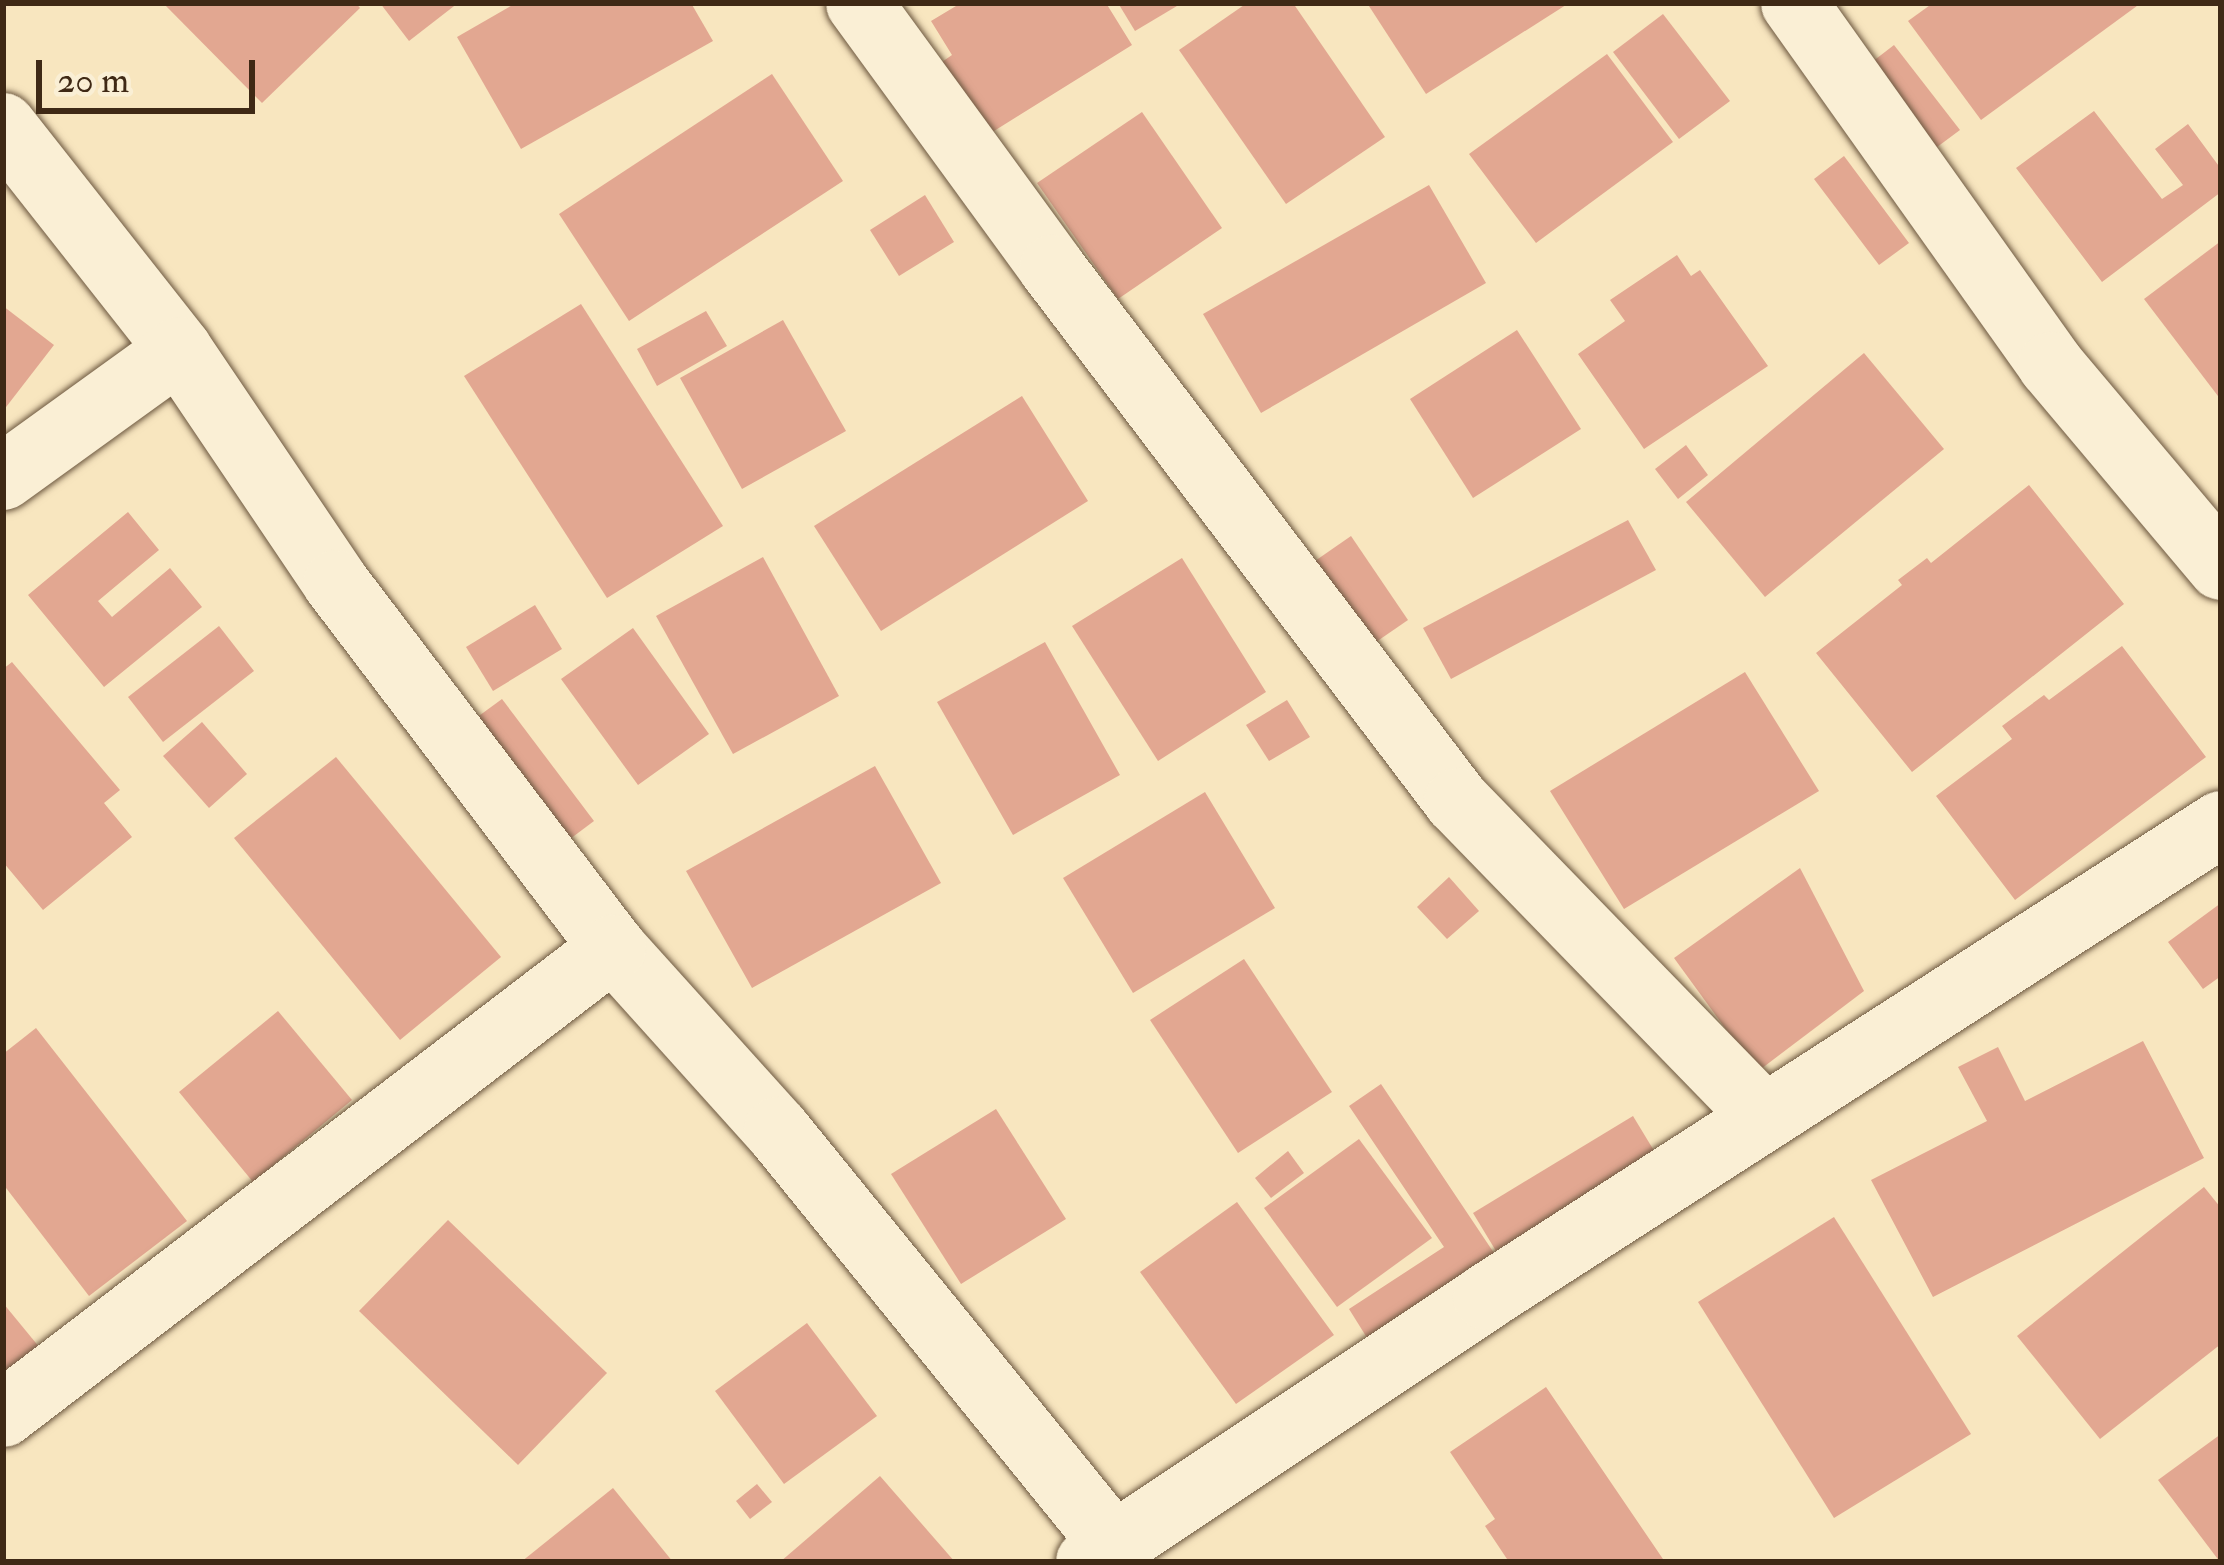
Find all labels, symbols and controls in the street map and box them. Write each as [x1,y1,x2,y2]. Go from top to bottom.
scale bar [42,36,261,110]
text: 20 m [57,58,129,103]

